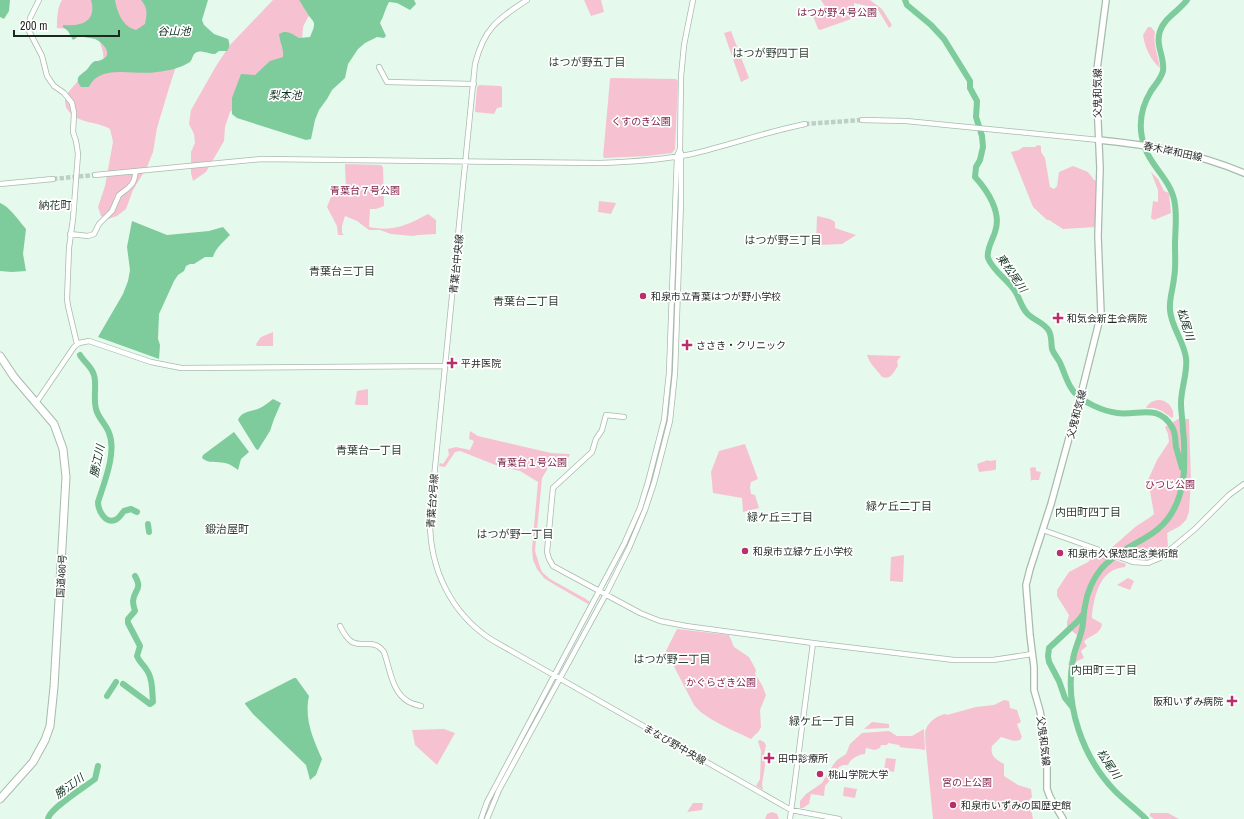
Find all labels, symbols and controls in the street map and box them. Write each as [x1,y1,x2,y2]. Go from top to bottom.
park label: はつが野４号公園 [797,6,877,19]
scale bar [14,12,119,38]
text: 200 m [20,18,47,34]
water label: 谷山池 [158,24,191,38]
district label: はつが野四丁目 [733,46,810,60]
district label: はつが野五丁目 [549,55,626,69]
street label: 父鬼和気線 [1091,68,1104,118]
water label: 梨本池 [269,88,302,102]
park label: くすのき公園 [611,115,671,128]
street label: 春木岸和田線 [1142,139,1204,164]
park label: 青葉台７号公園 [330,184,400,197]
district label: 納花町 [39,198,72,212]
district label: はつが野三丁目 [745,233,822,247]
street label: 青葉台中央線 [447,234,466,295]
water label: 東松尾川 [994,251,1031,296]
district label: 青葉台三丁目 [309,264,375,278]
place label: 和泉市立青葉はつが野小学校 [651,290,781,303]
marker: 和泉市立青葉はつが野小学校 [638,291,648,301]
district label: 青葉台二丁目 [493,294,559,308]
water label: 松尾川 [1174,306,1198,343]
marker: 和気会新生会病院 [1052,312,1064,324]
place label: 和気会新生会病院 [1067,312,1147,325]
marker: ささき・クリニック [681,339,693,351]
place label: ささき・クリニック [696,339,786,352]
marker: 平井医院 [446,357,458,369]
place label: 平井医院 [461,357,501,370]
street label: 父鬼和気線 [1064,388,1089,440]
water label: 勝江川 [87,442,107,479]
district label: 青葉台一丁目 [336,443,402,457]
park label: 青葉台１号公園 [497,456,567,469]
street label: 青葉台2号線 [424,473,441,529]
park label: ひつじ公園 [1145,478,1195,491]
district label: 緑ケ丘二丁目 [866,499,932,513]
district label: 内田町四丁目 [1055,505,1121,519]
district label: 緑ケ丘三丁目 [747,510,813,524]
district label: 鍛治屋町 [205,522,249,536]
district label: はつが野一丁目 [477,527,554,541]
place label: 和泉市立緑ケ丘小学校 [753,545,853,558]
marker: 和泉市立緑ケ丘小学校 [740,546,750,556]
place label: 和泉市久保惣記念美術館 [1068,547,1178,560]
marker: 和泉市久保惣記念美術館 [1055,548,1065,558]
street label: 国道480号 [54,554,69,598]
district label: はつが野二丁目 [634,652,711,666]
district label: 内田町三丁目 [1071,663,1137,677]
park label: かぐらざき公園 [686,676,756,689]
place label: 阪和いずみ病院 [1153,695,1223,708]
marker: 阪和いずみ病院 [1226,695,1238,707]
district label: 緑ケ丘一丁目 [789,714,855,728]
street label: 父鬼和気線 [1034,715,1053,767]
street label: まなび野中央線 [641,721,708,768]
water label: 松尾川 [1094,746,1125,782]
marker: 田中診療所 [763,752,775,764]
place label: 田中診療所 [778,752,828,765]
place label: 桃山学院大学 [828,768,888,781]
marker: 桃山学院大学 [815,769,825,779]
water label: 勝江川 [52,770,87,801]
park label: 宮の上公園 [942,776,992,789]
place label: 和泉市いずみの国歴史館 [961,799,1071,812]
marker: 和泉市いずみの国歴史館 [948,800,958,810]

